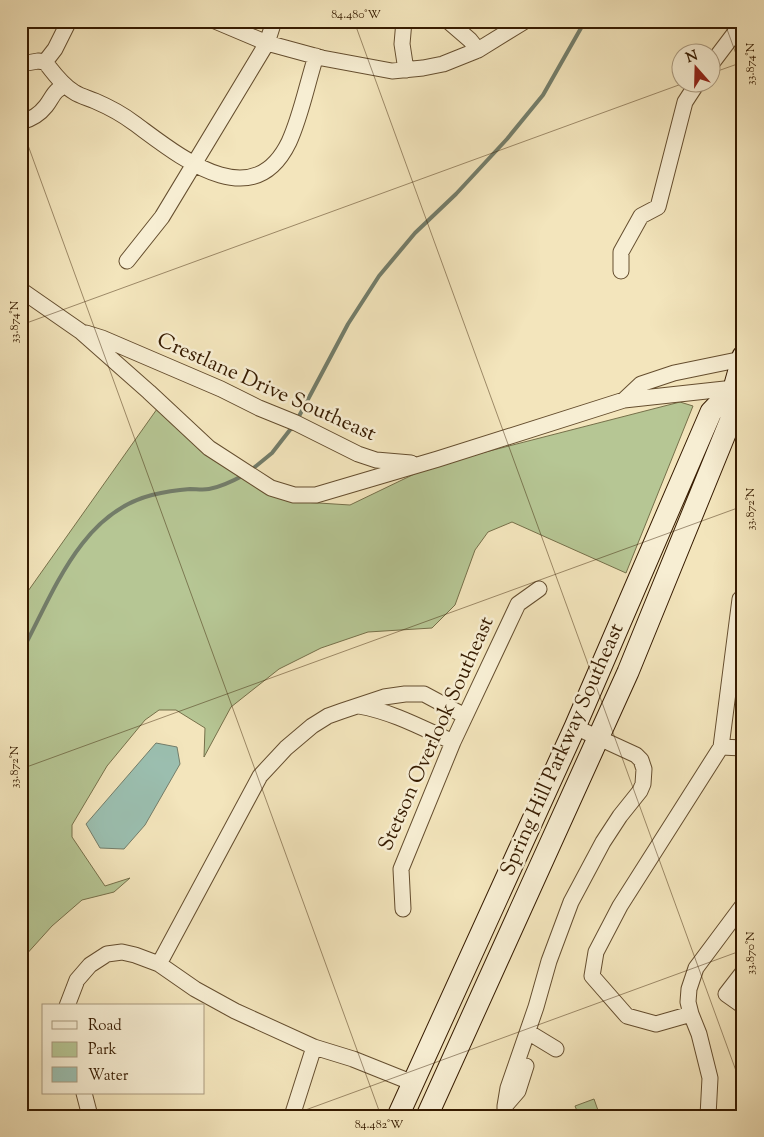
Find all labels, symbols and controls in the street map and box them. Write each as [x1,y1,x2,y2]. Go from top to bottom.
text: 84.480°W [331,6,381,24]
north arrow [672,42,722,92]
text: 33.874°N [742,42,760,85]
text: N [684,46,701,69]
text: 33.874°N [6,300,24,343]
street label: Crestlane Drive Southeast [152,326,380,450]
text: 33.872°N [742,487,760,530]
street label: Stetson Overlook Southeast [372,612,502,856]
street label: Spring Hill Parkway Southeast [494,619,632,881]
text: 33.872°N [6,745,24,788]
text: 33.870°N [742,931,760,975]
legend [42,1004,205,1094]
text: Road [88,1016,122,1037]
text: Park [88,1040,117,1061]
text: Water [88,1066,129,1087]
text: 84.482°W [355,1116,404,1134]

